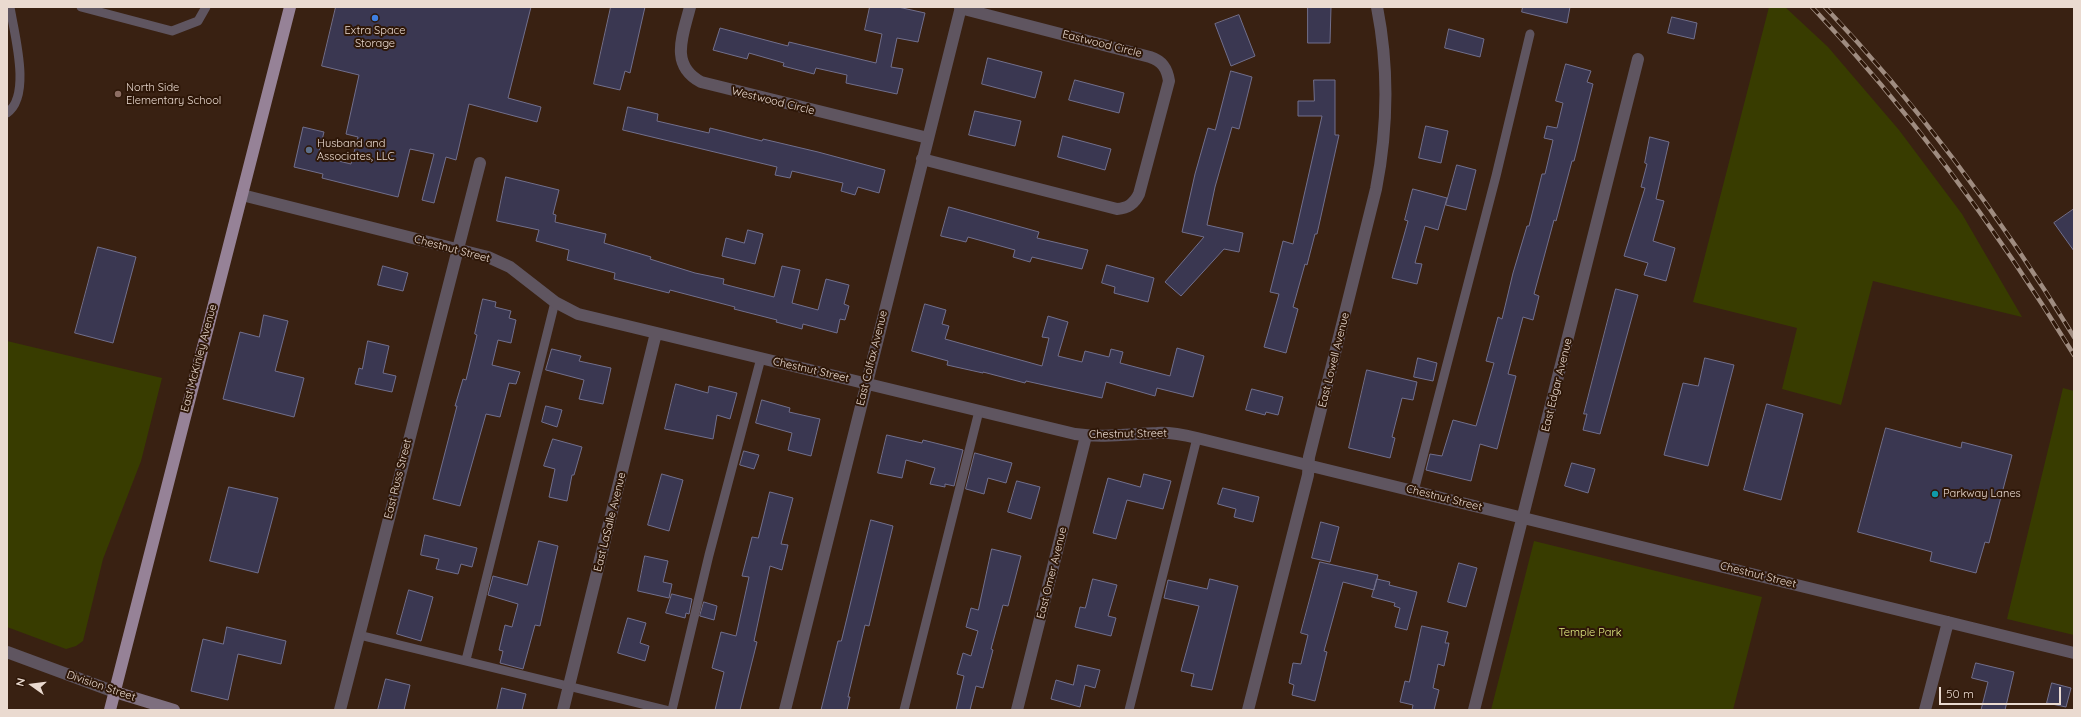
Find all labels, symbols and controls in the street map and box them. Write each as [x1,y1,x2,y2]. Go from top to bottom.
marker: Extra Space Storage [370,13,380,23]
place label: Extra Space Storage [344,24,406,50]
street label: Eastwood Circle [1061,28,1143,60]
place label: North Side Elementary School [126,81,221,107]
street label: Westwood Circle [730,84,816,118]
marker: North Side Elementary School [113,89,123,99]
place label: Husband and Associates, LLC [317,137,395,163]
marker: Husband and Associates, LLC [304,145,314,155]
street label: Chestnut Street [413,233,491,265]
street label: East McKinley Avenue [178,303,220,413]
street label: East Colfax Avenue [854,309,890,407]
street label: East Lowell Avenue [1316,311,1352,409]
street label: East Edgar Avenue [1539,337,1575,433]
street label: Chestnut Street [772,355,850,385]
street label: Chestnut Street [1089,427,1167,441]
street label: East Russ Street [382,438,414,520]
street label: East LaSalle Avenue [591,471,629,573]
street label: Chestnut Street [1405,482,1483,514]
place label: Parkway Lanes [1943,487,2021,501]
marker: Parkway Lanes [1930,489,1940,499]
street label: East Omer Avenue [1034,526,1070,620]
street label: Chestnut Street [1719,559,1797,591]
park label: Temple Park [1558,626,1622,640]
north arrow [12,665,52,705]
street label: Division Street [65,668,137,704]
text: N [13,676,28,688]
scale bar [1941,679,2063,705]
text: 50 m [1946,686,1974,701]

